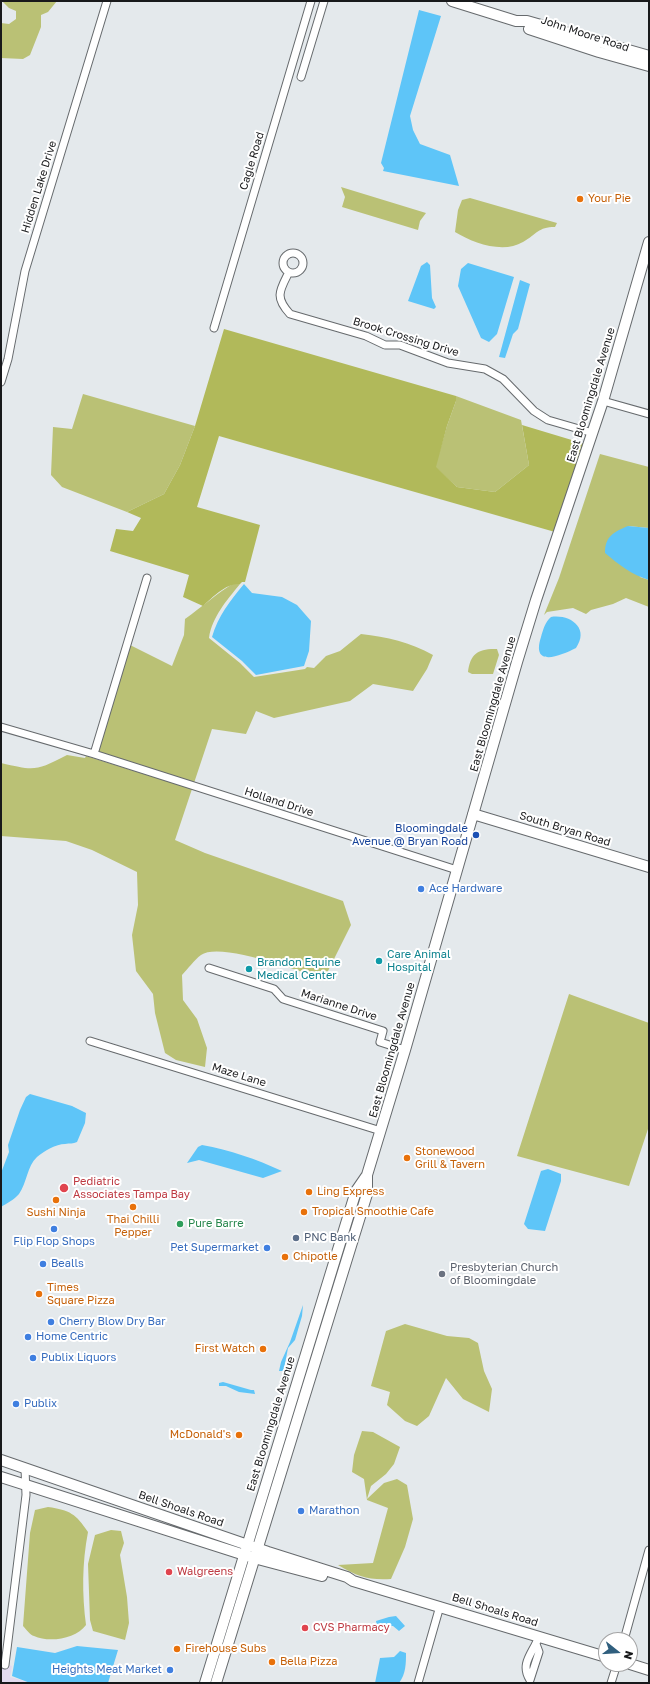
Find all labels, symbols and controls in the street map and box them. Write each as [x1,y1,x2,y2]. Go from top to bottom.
street label: John Moore Road [539,14,631,54]
street label: Cagle Road [237,130,267,192]
street label: Hidden Lake Drive [19,139,59,235]
place label: Your Pie [588,192,631,206]
marker: Your Pie [575,194,585,204]
street label: Brook Crossing Drive [351,315,461,359]
street label: East Bloomingdale Avenue [564,326,618,464]
street label: East Bloomingdale Avenue [467,635,519,773]
street label: Holland Drive [243,785,315,819]
street label: South Bryan Road [518,809,612,849]
place label: Bloomingdale Avenue @ Bryan Road [352,822,468,848]
marker: Bloomingdale Avenue @ Bryan Road [471,830,481,840]
place label: Ace Hardware [429,882,502,896]
marker: Ace Hardware [416,884,426,894]
place label: Care Animal Hospital [387,948,451,974]
place label: Brandon Equine Medical Center [257,956,341,982]
marker: Care Animal Hospital [374,956,384,966]
marker: Brandon Equine Medical Center [244,964,254,974]
street label: East Bloomingdale Avenue [366,981,418,1119]
street label: Marianne Drive [299,987,379,1023]
street label: Maze Lane [210,1060,268,1090]
place label: Stonewood Grill & Tavern [415,1145,485,1171]
marker: Stonewood Grill & Tavern [402,1153,412,1163]
place label: Pediatric Associates Tampa Bay [73,1175,190,1201]
marker: Pediatric Associates Tampa Bay [58,1182,70,1194]
place label: Ling Express [317,1185,384,1199]
marker: Ling Express [304,1187,314,1197]
marker: Sushi Ninja [51,1195,61,1205]
marker: Thai Chilli Pepper [128,1202,138,1212]
place label: Tropical Smoothie Cafe [312,1205,434,1219]
place label: Sushi Ninja [26,1206,86,1220]
marker: Tropical Smoothie Cafe [299,1207,309,1217]
place label: Thai Chilli Pepper [107,1213,159,1239]
place label: Pure Barre [188,1217,244,1231]
marker: Pure Barre [175,1219,185,1229]
marker: Flip Flop Shops [49,1224,59,1234]
place label: PNC Bank [304,1231,356,1245]
marker: PNC Bank [291,1233,301,1243]
place label: Flip Flop Shops [13,1235,95,1249]
place label: Pet Supermarket [170,1241,259,1255]
marker: Pet Supermarket [262,1243,272,1253]
place label: Chipotle [293,1250,338,1264]
marker: Chipotle [280,1252,290,1262]
place label: Bealls [51,1257,84,1271]
marker: Bealls [38,1259,48,1269]
place label: Presbyterian Church of Bloomingdale [450,1261,558,1287]
marker: Presbyterian Church of Bloomingdale [437,1269,447,1279]
place label: Times Square Pizza [47,1281,115,1307]
marker: Times Square Pizza [34,1289,44,1299]
place label: Cherry Blow Dry Bar [59,1315,165,1329]
marker: Cherry Blow Dry Bar [46,1317,56,1327]
place label: Home Centric [36,1330,108,1344]
marker: Home Centric [23,1332,33,1342]
place label: First Watch [195,1342,255,1356]
marker: First Watch [258,1344,268,1354]
place label: Publix Liquors [41,1351,116,1365]
marker: Publix Liquors [28,1353,38,1363]
street label: East Bloomingdale Avenue [244,1355,298,1493]
place label: Publix [24,1397,57,1411]
marker: Publix [11,1399,21,1409]
place label: McDonald's [170,1428,231,1442]
marker: McDonald's [234,1430,244,1440]
street label: Bell Shoals Road [137,1488,225,1530]
place label: Marathon [309,1504,359,1518]
marker: Marathon [296,1506,306,1516]
place label: Walgreens [177,1565,233,1579]
marker: Walgreens [164,1567,174,1577]
street label: Bell Shoals Road [450,1591,540,1629]
place label: CVS Pharmacy [313,1621,390,1635]
marker: CVS Pharmacy [300,1623,310,1633]
north arrow [598,1632,638,1672]
place label: Firehouse Subs [185,1642,266,1656]
marker: Firehouse Subs [172,1644,182,1654]
text: N [622,1649,636,1661]
place label: Bella Pizza [280,1655,337,1669]
marker: Bella Pizza [267,1657,277,1667]
place label: Heights Meat Market [52,1663,162,1677]
marker: Heights Meat Market [165,1665,175,1675]

